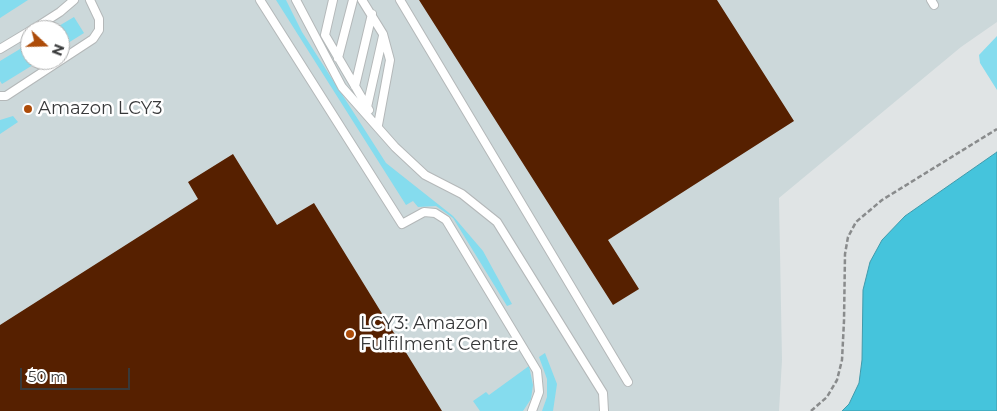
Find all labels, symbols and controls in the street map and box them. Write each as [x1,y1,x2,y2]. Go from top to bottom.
north arrow [20,20,70,70]
text: N [48,42,68,59]
place label: Amazon LCY3 [38,98,162,120]
marker: Amazon LCY3 [22,103,34,115]
place label: LCY3: Amazon Fulfilment Centre [360,313,518,356]
marker: LCY3: Amazon Fulfilment Centre [344,328,356,340]
scale bar [22,358,132,390]
text: 50 m [28,367,66,386]

